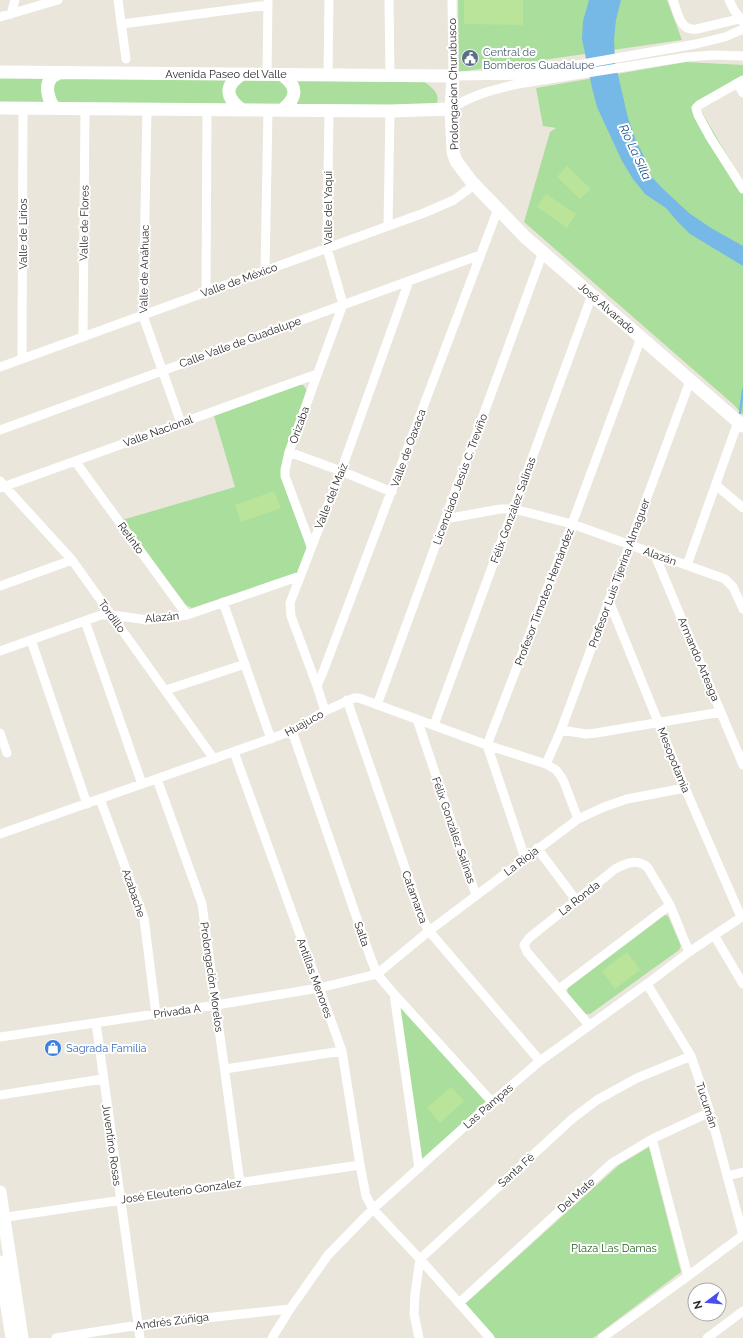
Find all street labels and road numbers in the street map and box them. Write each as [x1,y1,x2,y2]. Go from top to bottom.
street label: Prolongacíon Churubusco [446,17,461,150]
street label: Avenida Paseo del Valle [165,68,287,81]
street label: Valle del Yaqui [322,171,335,245]
street label: Valle de Flores [77,185,92,261]
street label: Valle de Lirios [17,198,30,270]
street label: Valle de Anáhuac [137,225,152,313]
street label: Valle de México [199,260,280,300]
street label: José Alvarado [576,280,638,337]
street label: Calle Valle de Guadalupe [177,314,303,371]
street label: Orizaba [287,405,312,446]
street label: Valle de Oaxaca [388,407,429,489]
street label: Licenciado Jesús C. Treviño [431,411,490,547]
street label: Valle Nacional [122,413,195,450]
street label: Félix González Salinas [488,455,539,565]
street label: Valle del Maíz [312,461,351,531]
street label: Profesor Luis Tijerina Almaguer [586,497,653,649]
street label: Retinto [115,520,147,557]
street label: Profesor Timoteo Hernández [512,526,577,668]
street label: Alazán [642,545,678,568]
street label: Tordillo [95,597,128,636]
street label: Alazán [144,610,180,625]
street label: Armando Arteaga [675,615,722,703]
street label: Huajuco [283,707,326,739]
street label: Mesopotamia [655,726,693,795]
street label: Félix González Salinas [429,775,478,885]
street label: La Rioja [502,844,541,879]
street label: Azabache [119,867,148,920]
street label: Catamarca [399,869,430,925]
street label: La Ronda [556,878,602,918]
street label: Salta [351,920,372,948]
street label: Prolongación Morelos [197,921,226,1033]
street label: Antillas Menores [294,936,335,1020]
street label: Privada A [153,1002,202,1021]
street label: Las Pampas [461,1081,516,1131]
street label: Tucumán [693,1081,720,1130]
street label: Juventino Rosas [99,1103,124,1187]
street label: Santa Fé [496,1150,537,1190]
street label: Del Mate [555,1175,598,1215]
street label: José Eleuterio Gonzalez [120,1177,243,1206]
street label: Andrés Zúñiga [135,1311,210,1332]

